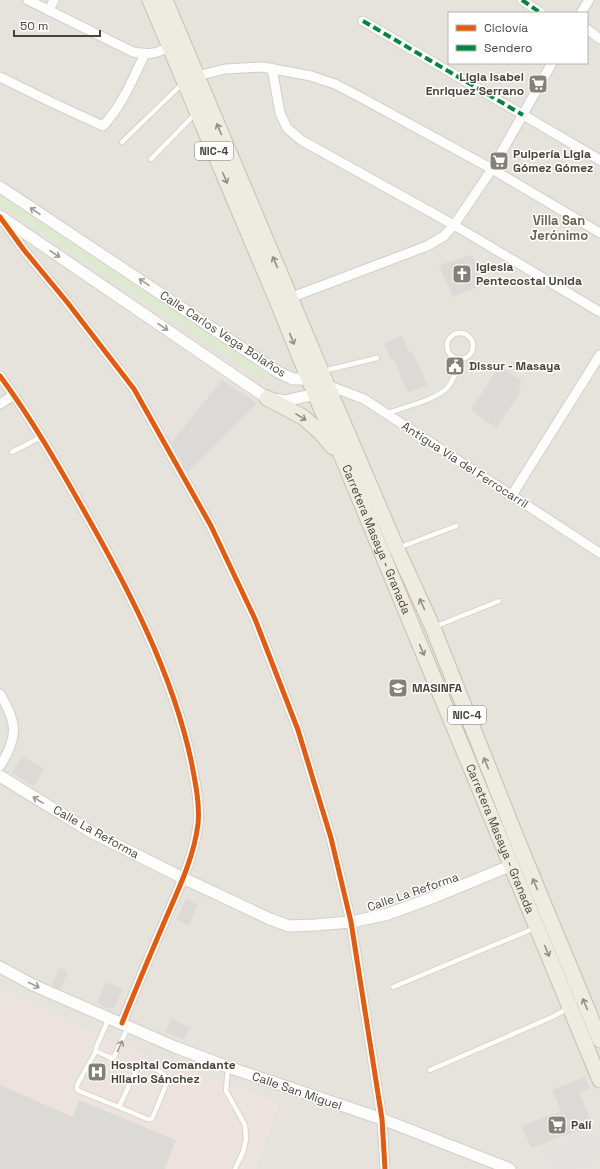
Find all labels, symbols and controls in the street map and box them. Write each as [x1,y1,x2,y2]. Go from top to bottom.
scale bar [14,12,100,38]
legend [448,12,588,64]
text: 50 m [20,18,48,34]
text: Ciclovía [484,20,528,36]
text: Sendero [484,40,532,56]
place label: Ligia Isabel Enriquez Serrano [426,69,524,99]
supermarket icon: Ligia Isabel Enriquez Serrano [527,73,549,95]
one-way arrow [215,124,222,136]
road number: NIC-4 [195,142,233,160]
place label: Pulpería Ligia Gómez Gómez [513,146,593,176]
supermarket icon: Pulpería Ligia Gómez Gómez [488,150,510,172]
one-way arrow [222,171,229,183]
one-way arrow [29,206,41,214]
district label: Villa San Jerónimo [530,212,588,244]
one-way arrow [50,250,61,258]
one-way arrow [270,257,278,269]
place label: Iglesia Pentecostal Unida [476,259,582,289]
church icon: Iglesia Pentecostal Unida [451,263,473,285]
one-way arrow [138,278,149,287]
street label: Calle Carlos Vega Bolaños [157,287,289,381]
one-way arrow [157,323,168,331]
one-way arrow [289,332,297,344]
public building icon: Dissur - Masaya [444,355,466,377]
place label: Dissur - Masaya [469,358,560,374]
one-way arrow [295,413,307,421]
street label: Antigua Vía del Ferrocarril [399,418,531,512]
street label: Carretera Masaya - Granada [338,462,414,617]
one-way arrow [417,598,425,610]
one-way arrow [419,643,427,655]
school or university icon: MASINFA [387,677,409,699]
place label: MASINFA [412,680,463,696]
road number: NIC-4 [448,706,486,724]
one-way arrow [482,757,490,769]
street label: Carretera Masaya - Granada [462,762,538,916]
one-way arrow [32,795,44,803]
street label: Calle La Reforma [50,802,142,862]
street label: Calle La Reforma [365,869,461,915]
one-way arrow [531,878,538,890]
one-way arrow [543,945,551,957]
one-way arrow [28,982,40,989]
one-way arrow [581,998,588,1010]
one-way arrow [116,1040,124,1052]
place label: Hospital Comandante Hilario Sánchez [111,1057,236,1087]
hospital icon: Hospital Comandante Hilario Sánchez [86,1061,108,1083]
street label: Calle San Miguel [250,1068,344,1114]
supermarket icon: Palí [546,1114,568,1136]
place label: Palí [571,1117,592,1133]

